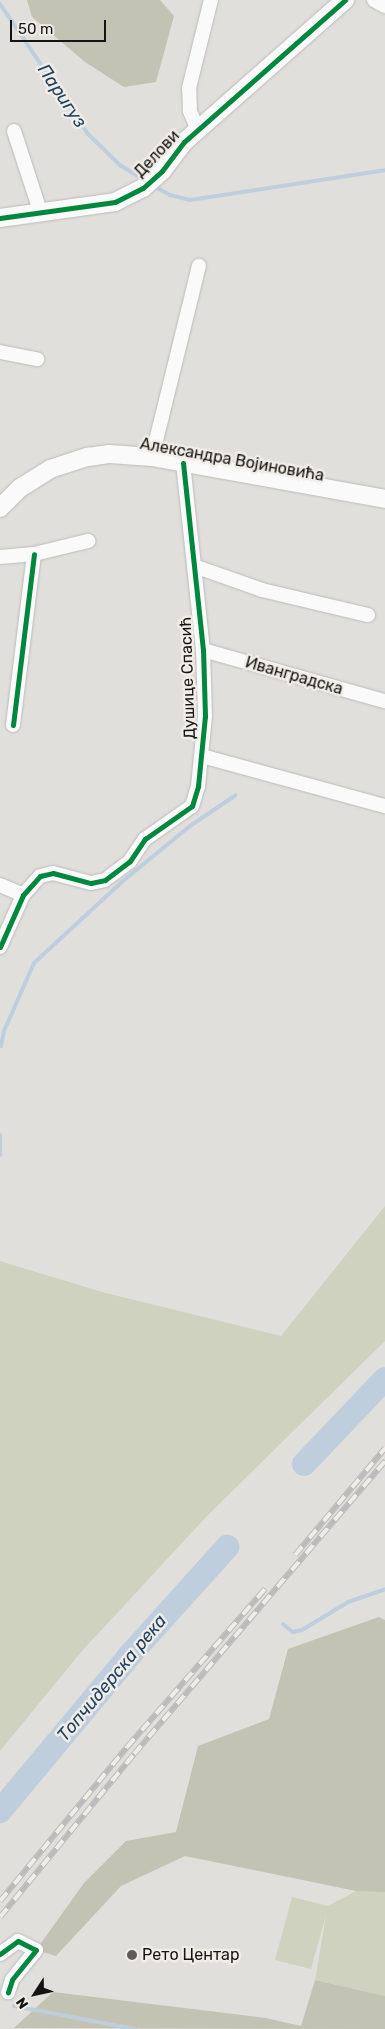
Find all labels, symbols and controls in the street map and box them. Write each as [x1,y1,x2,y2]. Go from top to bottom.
scale bar [12,10,109,42]
text: 50 m [18,20,53,38]
water label: Паригуз [33,60,91,132]
street label: Делови [130,126,184,182]
street label: Александра Војиновића [139,434,325,486]
street label: Душице Спасић [176,616,200,740]
street label: Иванградска [243,653,345,699]
water label: Топчидерска река [53,1610,171,1746]
place label: Рето Центар [142,1945,239,1965]
marker: Рето Центар [126,1949,138,1961]
north arrow [10,1969,60,2019]
text: N [12,1994,32,2012]

